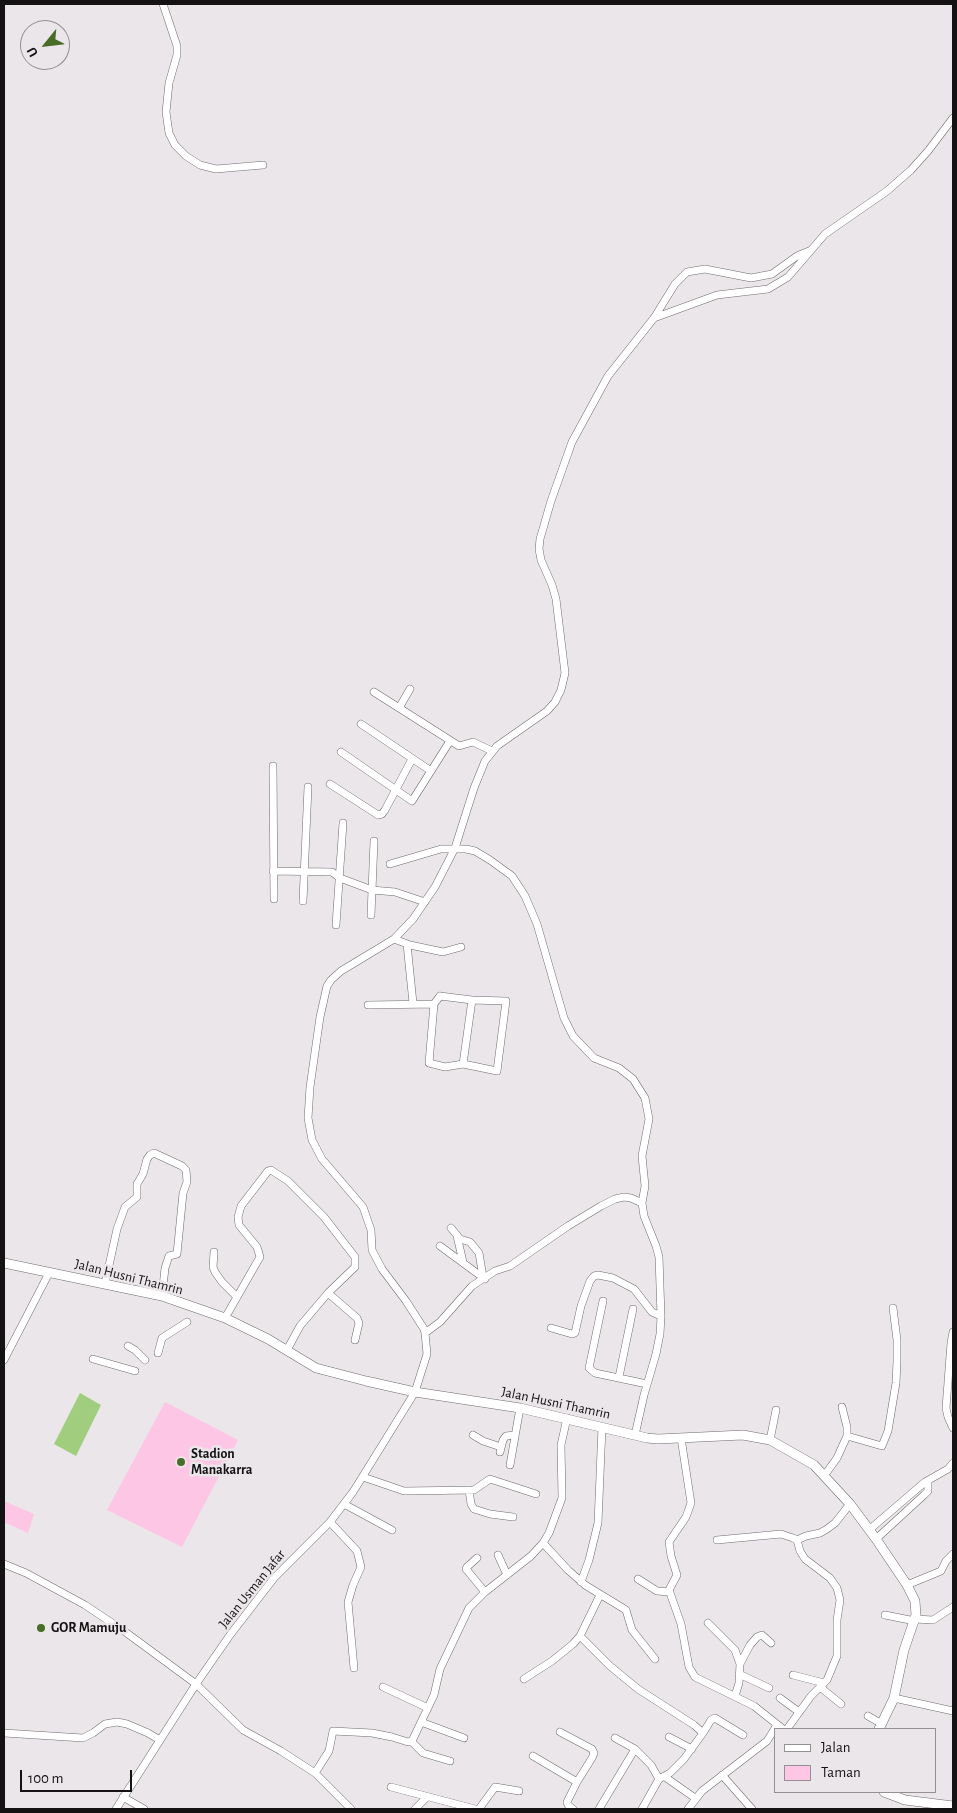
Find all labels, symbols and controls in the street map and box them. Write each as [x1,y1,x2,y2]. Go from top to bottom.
north arrow [20,20,70,70]
text: U [24,44,41,59]
street label: Jalan Husni Thamrin [73,1255,185,1299]
street label: Jalan Husni Thamrin [500,1383,612,1423]
place label: Stadion Manakarra [191,1446,253,1478]
marker: Stadion Manakarra [175,1456,187,1468]
street label: Jalan Usman Jafar [215,1546,289,1632]
place label: GOR Mamuju [51,1620,126,1636]
marker: GOR Mamuju [35,1622,47,1634]
legend [774,1728,937,1793]
text: Jalan [821,1740,851,1755]
scale bar [22,1760,135,1792]
text: Taman [821,1765,861,1780]
text: 100 m [28,1771,63,1786]

